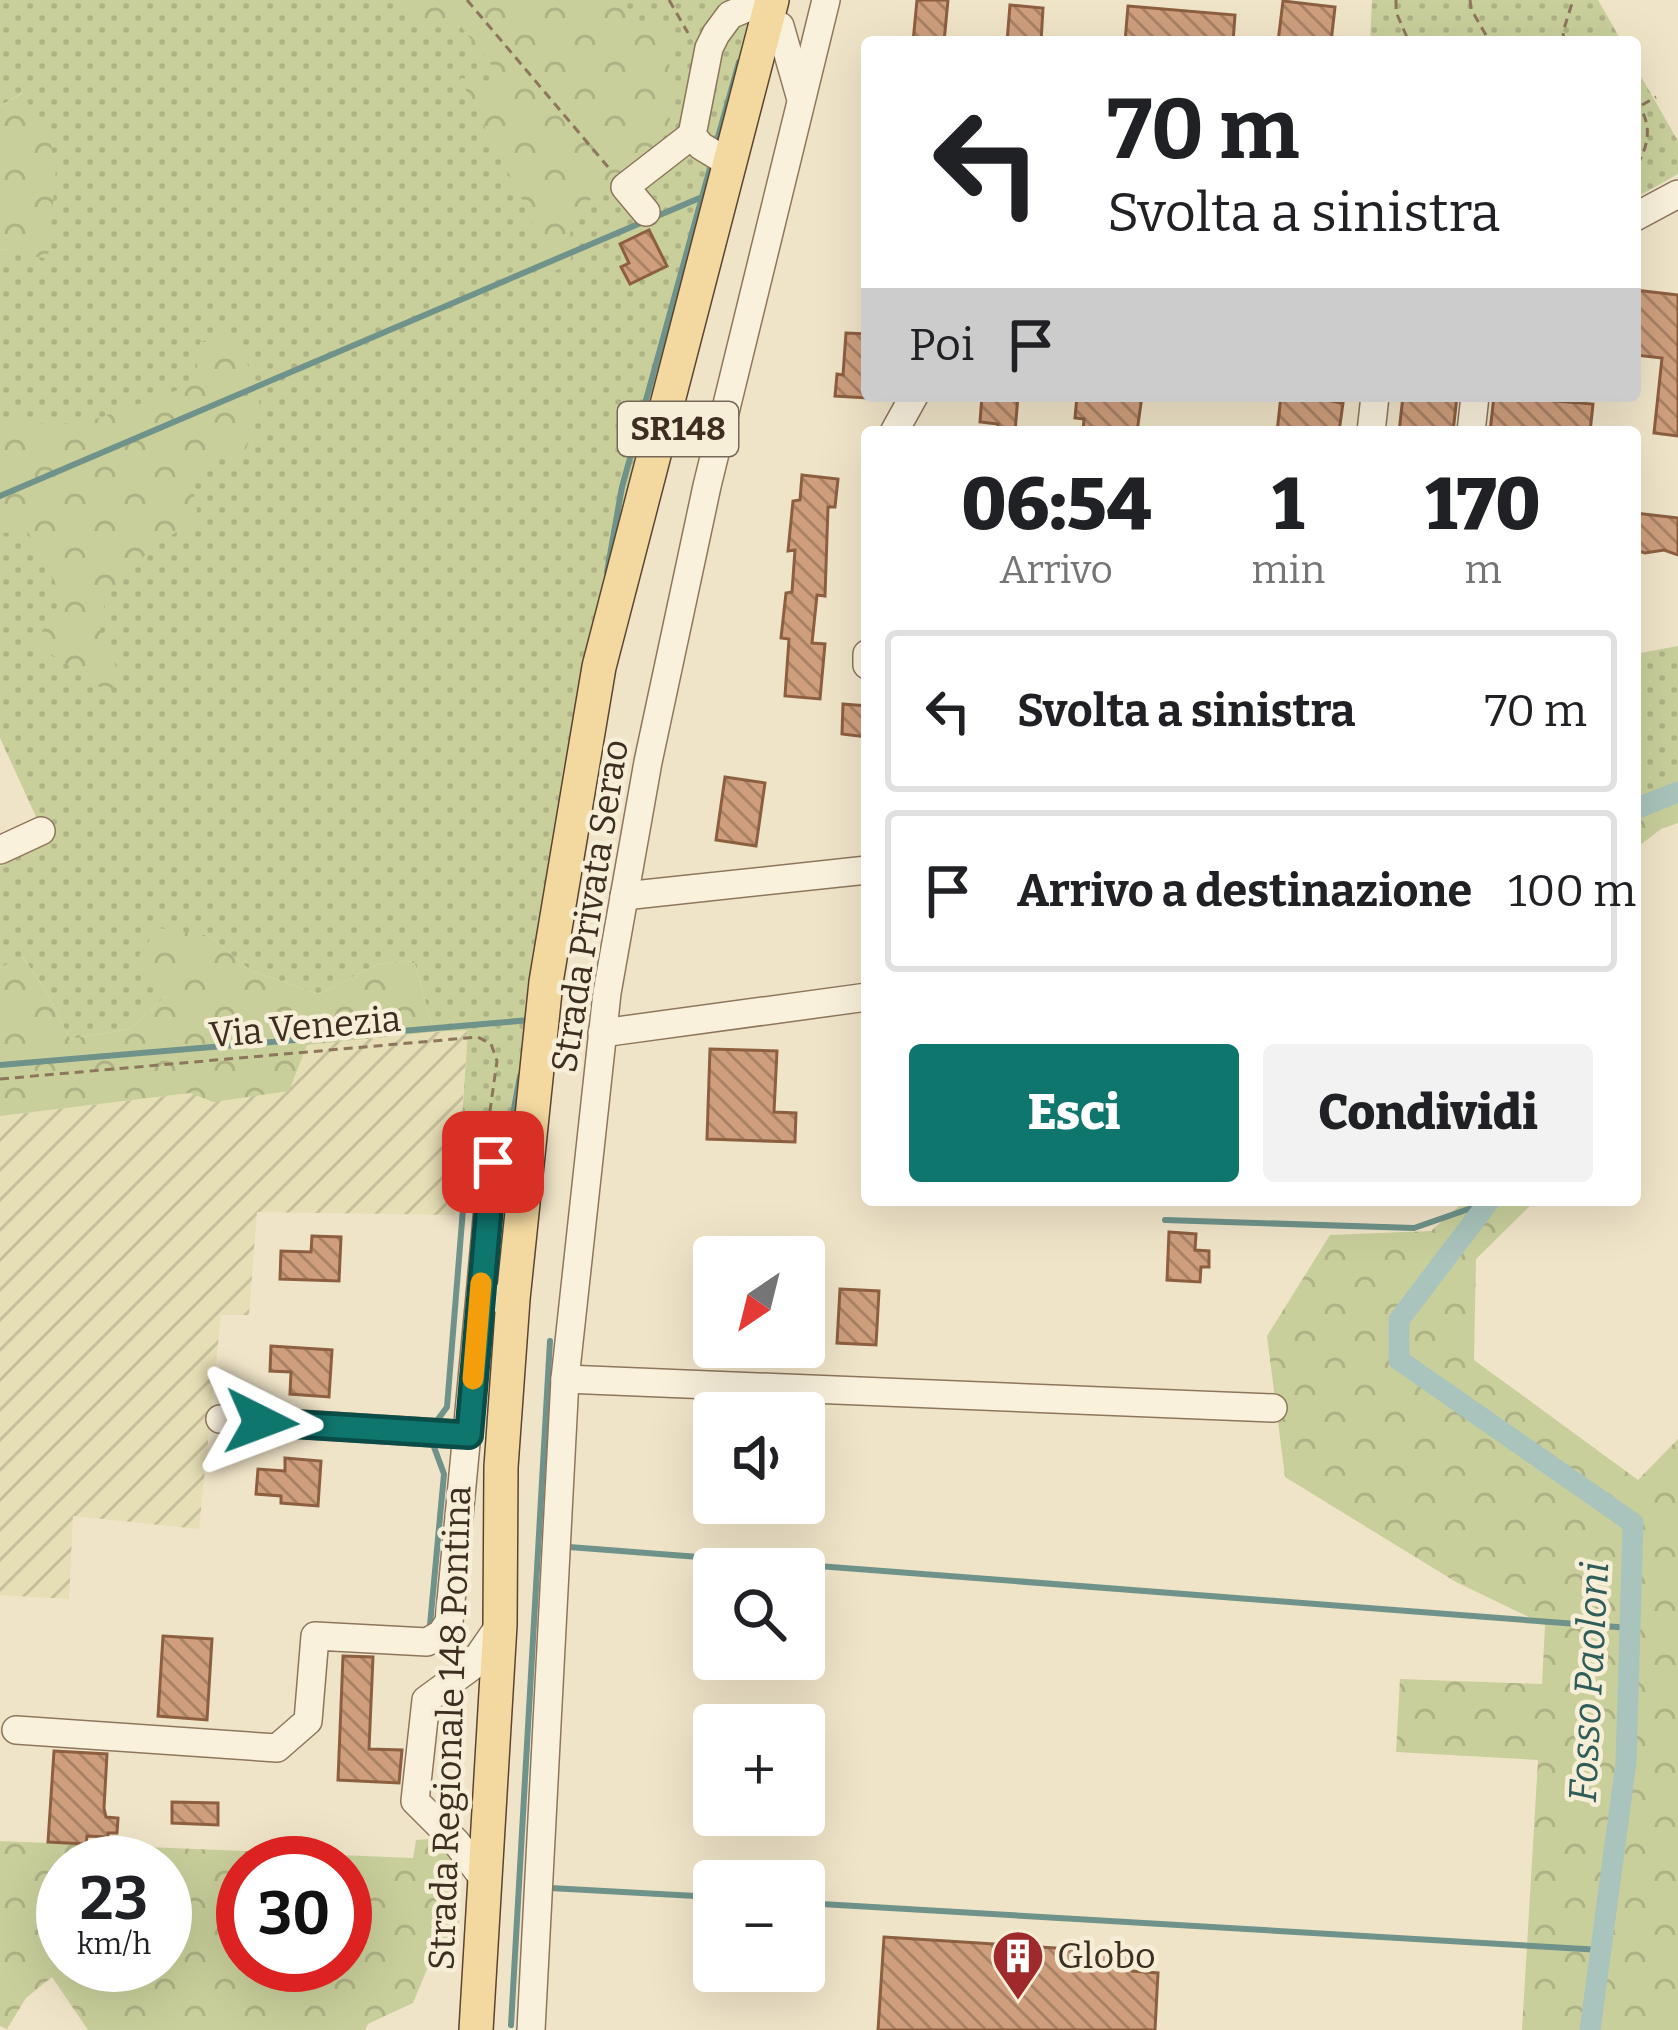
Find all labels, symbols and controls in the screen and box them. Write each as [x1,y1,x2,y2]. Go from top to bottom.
text: 70 m [1107,79,1299,180]
icon: left [909,84,1065,240]
text: Svolta a sinistra [1107,181,1500,245]
icon: arrive [998,312,1064,378]
text: Poi [909,318,974,372]
road number: SR148 [618,402,738,456]
text: 06:54 [961,462,1151,548]
text: 1 [1272,462,1304,548]
text: 170 [1425,462,1541,548]
text: Arrivo [1000,547,1113,593]
text: min [1252,547,1325,593]
text: m [1464,547,1502,593]
icon: left [915,678,981,744]
text: Svolta a sinistra [1017,684,1356,738]
text: 70 m [1484,684,1587,738]
street label: Strada Privata Serao [542,736,638,1076]
icon: arrive [915,858,981,924]
text: Arrivo a destinazione [1017,864,1472,918]
text: 100 m [1508,864,1636,918]
street label: Via Venezia [207,997,403,1057]
button: Esci [909,1044,1239,1182]
button: Condividi [1263,1044,1593,1182]
pin [442,1111,544,1213]
icon: arrive [460,1129,526,1195]
north arrow [693,1236,825,1368]
map controls [693,1236,825,1992]
position arrow [198,1359,324,1485]
button: sound [693,1392,825,1524]
street label: Strada Regionale 148 Pontina [420,1485,480,1971]
button: search [693,1548,825,1680]
water label: Fosso Paoloni [1560,1560,1618,1804]
button: + [693,1704,825,1836]
speed limit sign: 30 [216,1836,372,1992]
button: − [693,1860,825,1992]
text: 23 [80,1863,148,1935]
text: km/h [77,1926,151,1962]
building icon: Globo [990,1928,1046,2002]
place label: Globo [1057,1934,1156,1978]

